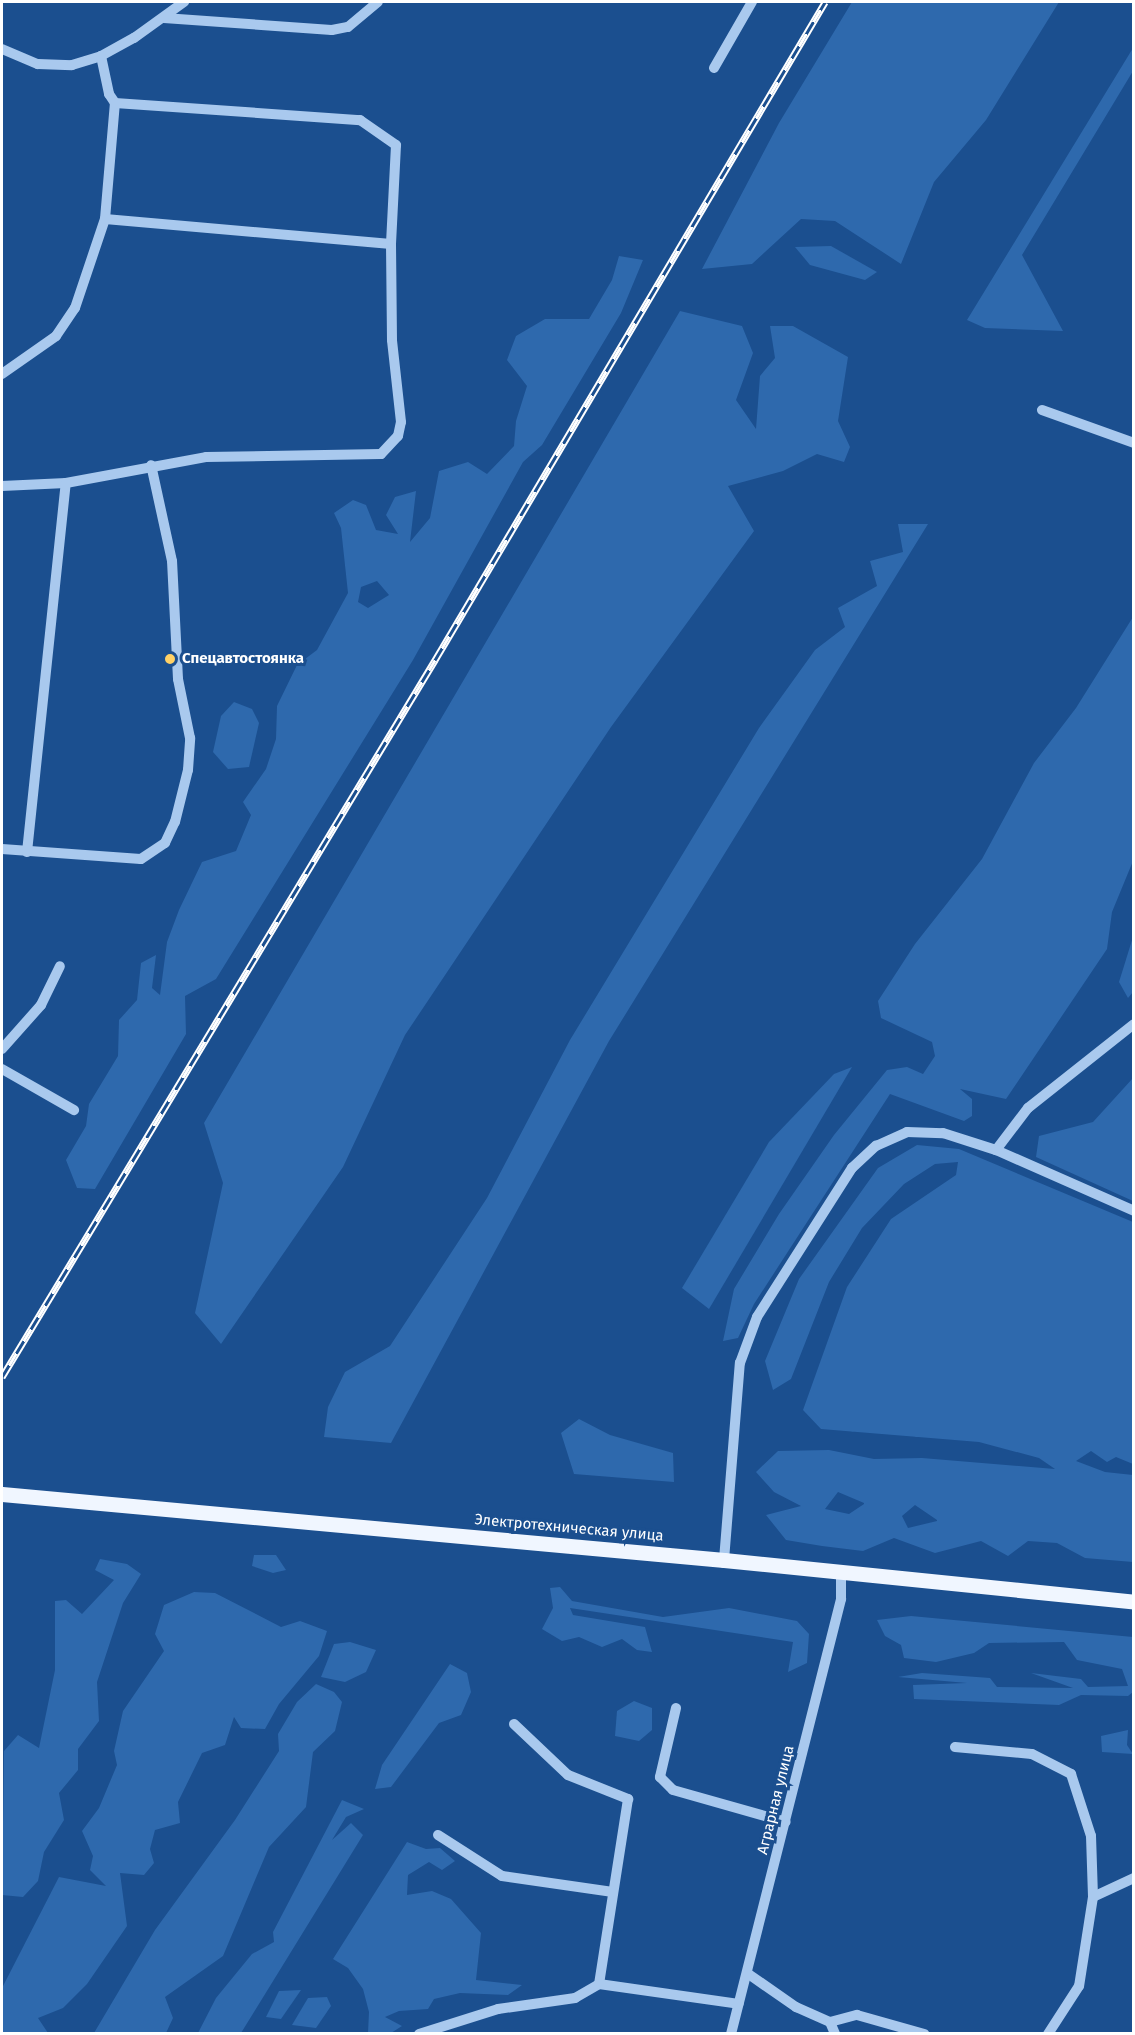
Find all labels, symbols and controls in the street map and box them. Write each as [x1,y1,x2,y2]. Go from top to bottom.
place label: Спецавтостоянка [182,650,304,668]
marker: Спецавтостоянка [163,652,177,666]
street label: Электротехническая улица [474,1511,664,1545]
street label: Аграрная улица [754,1744,798,1856]

